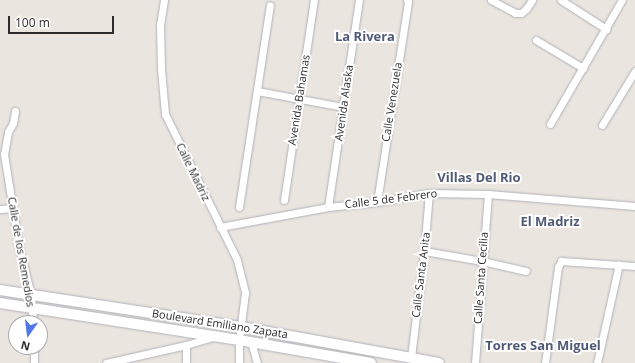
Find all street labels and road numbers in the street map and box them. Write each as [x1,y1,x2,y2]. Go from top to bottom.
street label: Avenida Bahamas [285,54,313,146]
street label: Calle Venezuela [379,61,405,143]
street label: Avenida Alaska [332,64,356,142]
street label: Calle Madriz [173,141,213,203]
street label: Calle 5 de Febrero [344,187,438,211]
street label: Calle de los Remedios [5,196,37,308]
street label: Calle Santa Anita [409,232,433,318]
street label: Calle Santa Cecilia [471,232,491,324]
street label: Boulevard Emiliano Zapata [151,307,289,341]

